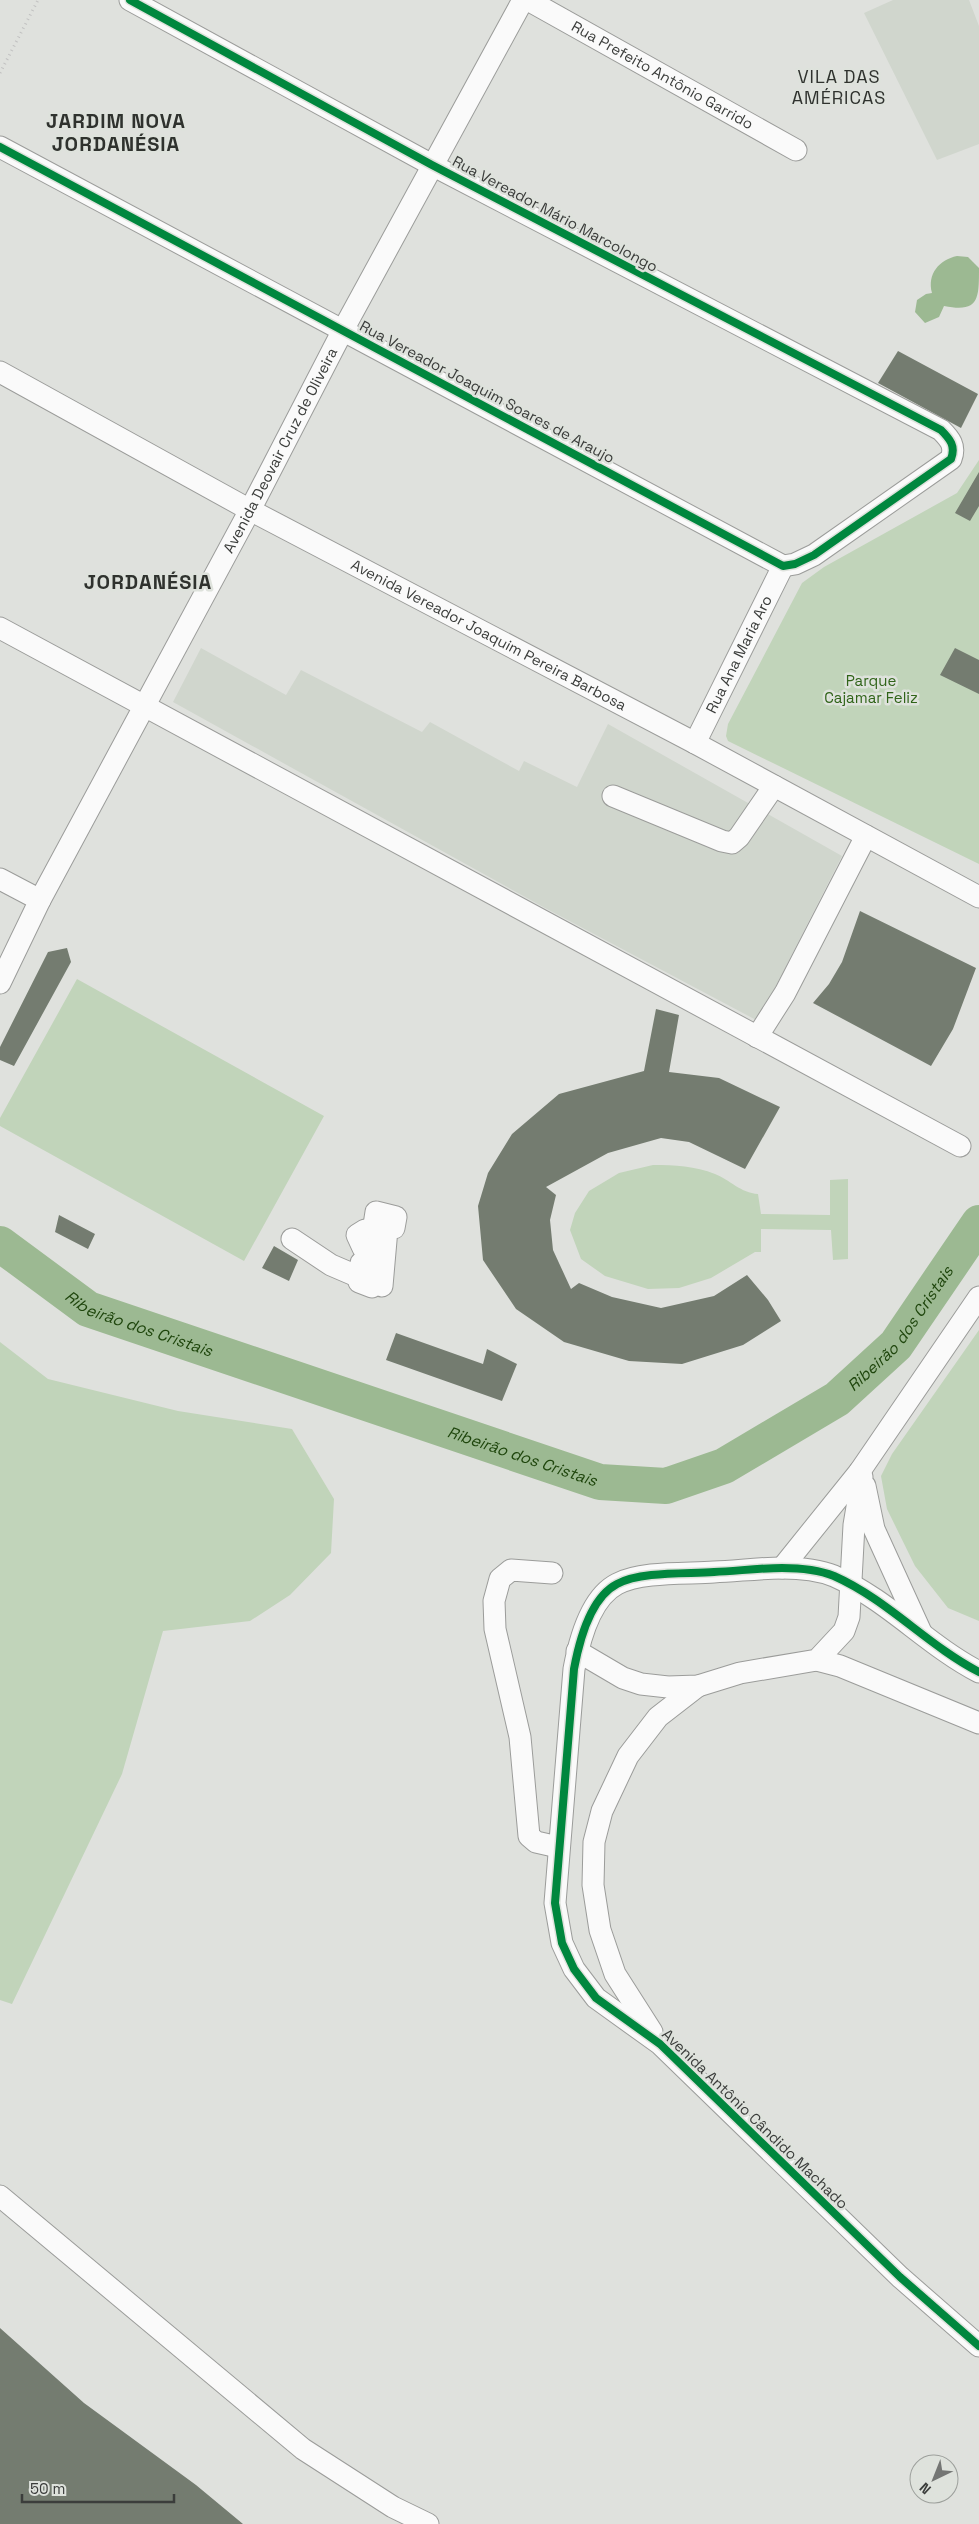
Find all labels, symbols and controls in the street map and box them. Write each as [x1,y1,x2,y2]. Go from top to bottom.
street label: Rua Prefeito Antônio Garrido [568,16,757,133]
district label: VILA DAS AMÉRICAS [792,65,886,109]
district label: JARDIM NOVA JORDANÉSIA [46,108,186,157]
street label: Rua Vereador Mário Marcolongo [449,151,661,276]
street label: Rua Vereador Joaquim Soares de Araujo [357,316,618,467]
street label: Avenida Deovair Cruz de Oliveira [219,344,341,556]
street label: Avenida Vereador Joaquim Pereira Barbosa [348,555,630,715]
district label: JORDANÉSIA [84,569,212,595]
street label: Rua Ana Maria Aro [701,592,776,716]
park label: Parque Cajamar Feliz [824,671,918,707]
water label: Ribeirão dos Cristais [843,1261,958,1396]
water label: Ribeirão dos Cristais [61,1286,216,1362]
water label: Ribeirão dos Cristais [445,1421,600,1491]
street label: Avenida Antônio Cândido Machado [658,2024,852,2213]
north arrow [909,2454,959,2504]
scale bar [22,2472,175,2504]
text: 50 m [30,2479,65,2498]
text: N [916,2479,935,2498]

